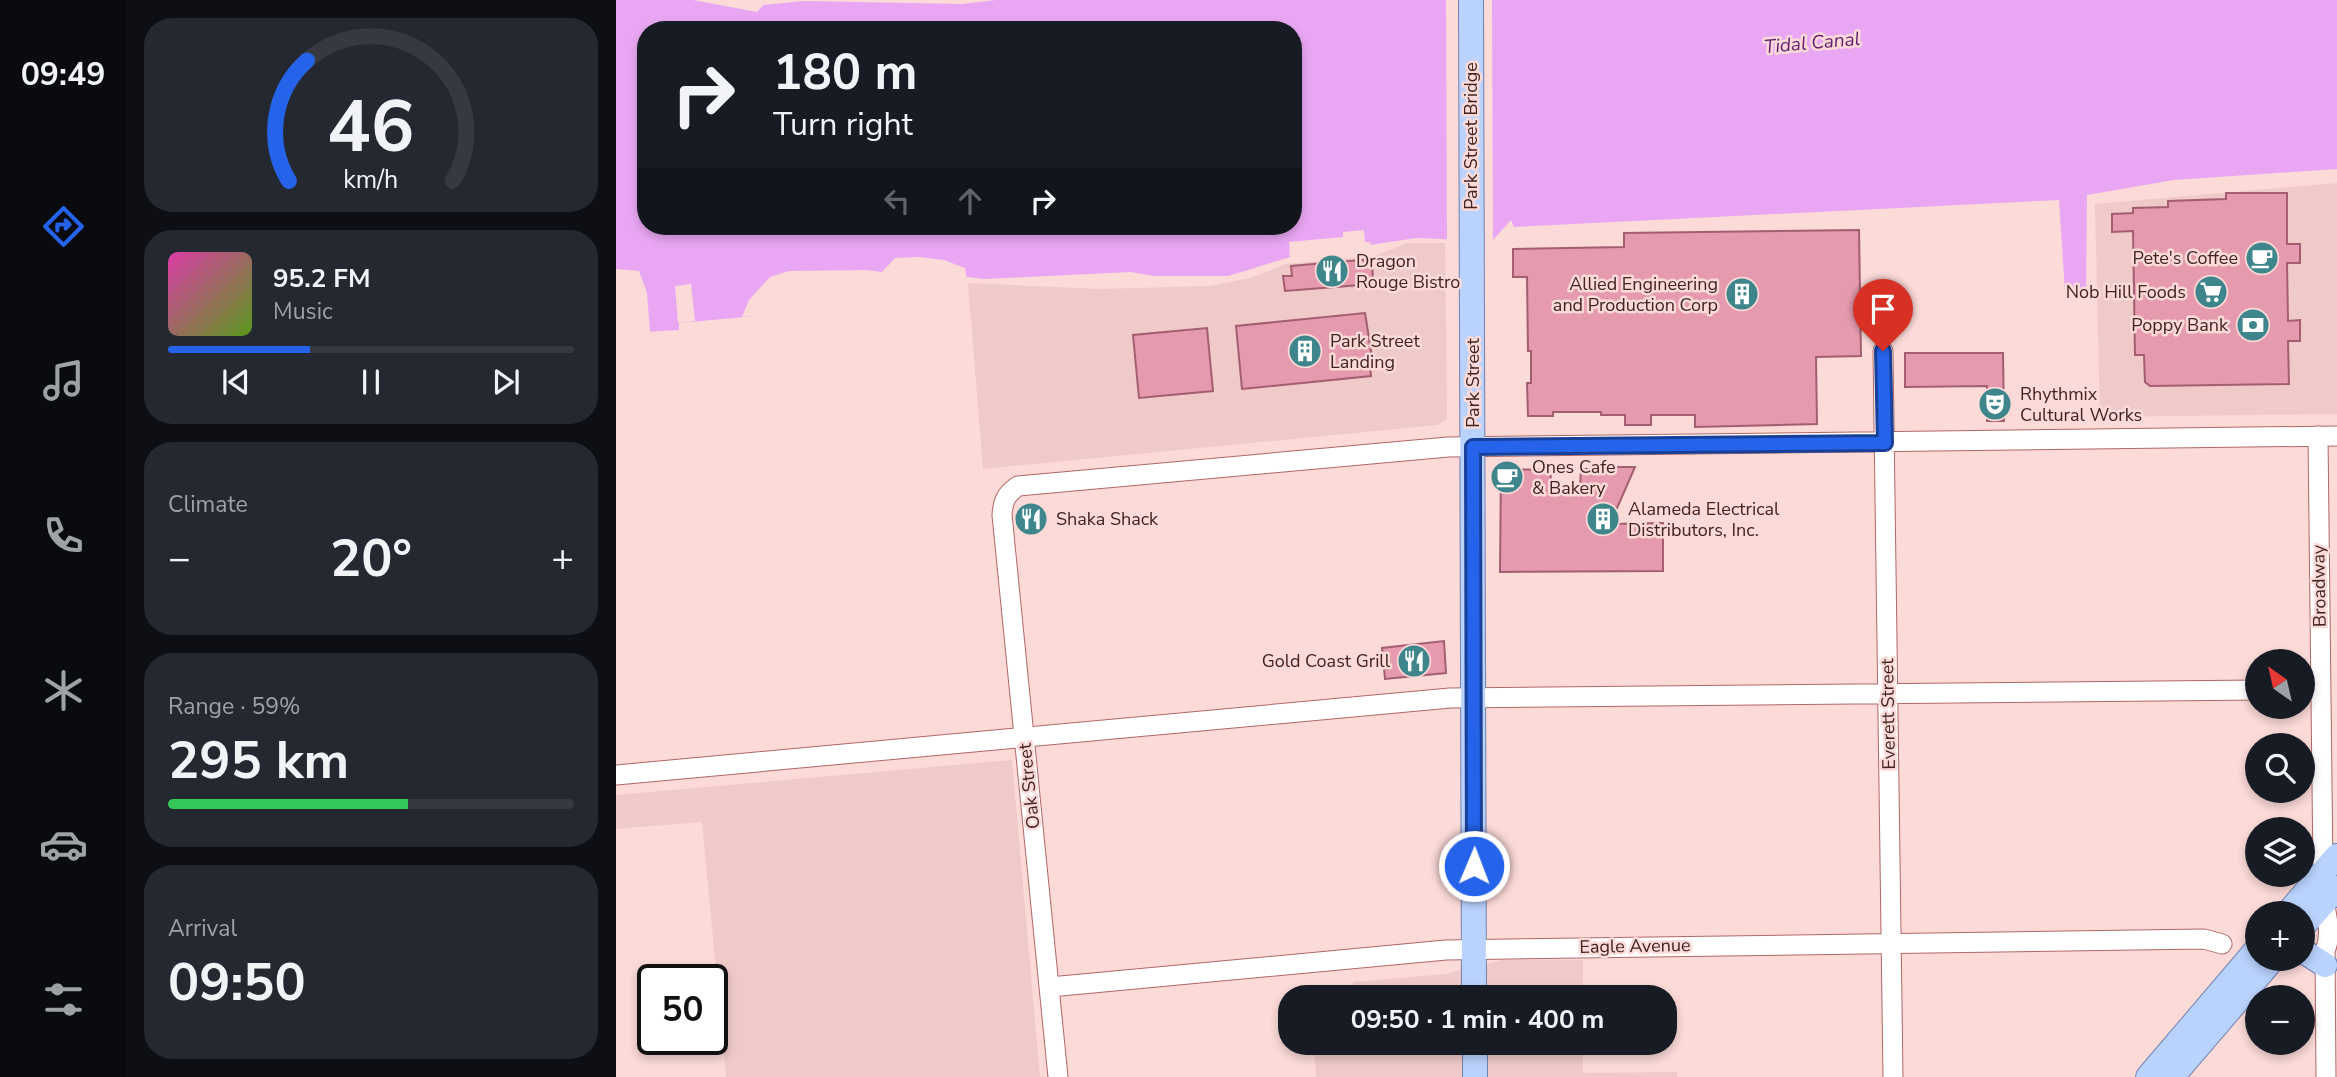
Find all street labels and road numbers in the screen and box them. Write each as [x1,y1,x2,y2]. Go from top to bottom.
street label: Park Street Bridge [1459,62,1483,210]
street label: Park Street [1461,337,1485,428]
street label: Broadway [2306,544,2332,627]
street label: Everett Street [1875,658,1901,770]
street label: Oak Street [1012,741,1045,830]
street label: Eagle Avenue [1579,933,1691,959]

